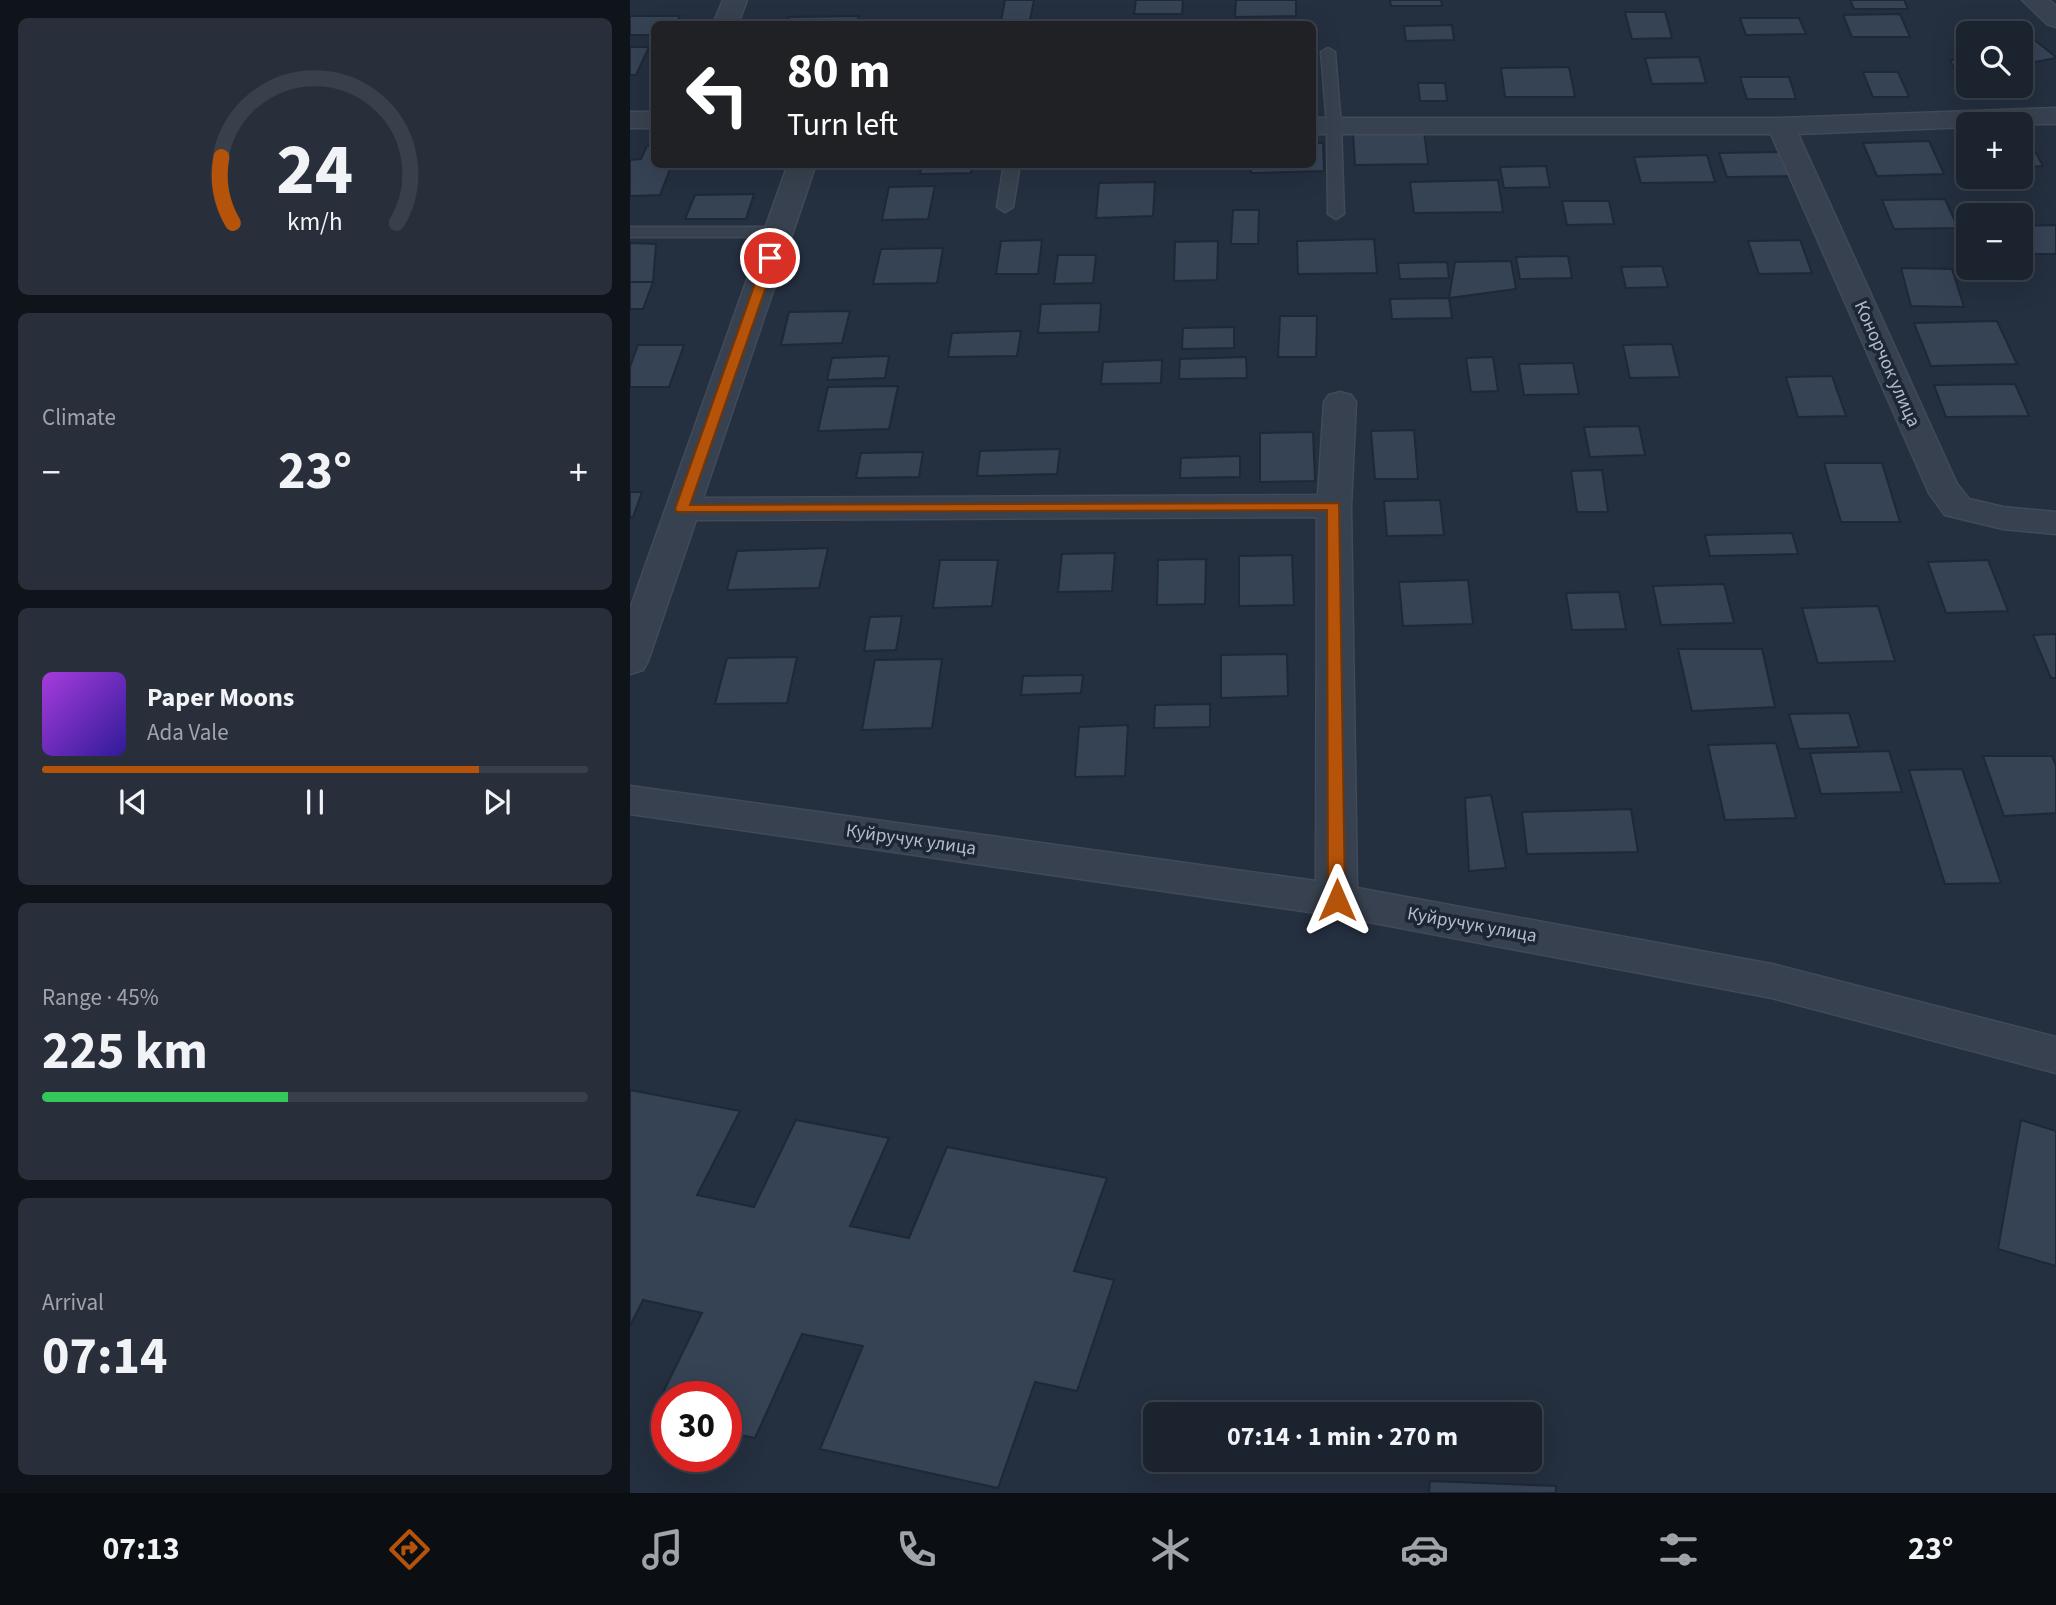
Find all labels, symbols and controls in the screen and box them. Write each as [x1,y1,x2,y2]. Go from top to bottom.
map controls [1956,21,2033,280]
button: search [1956,21,2033,98]
text: 80 m [787,37,891,107]
icon: left [672,49,763,140]
text: Turn left [787,102,898,148]
button: + [1956,112,2033,189]
text: 24 [277,118,353,222]
text: km/h [287,203,343,239]
button: − [1956,203,2033,280]
pin [740,228,800,288]
icon: arrive [751,239,789,277]
street label: Конорчок улица [1847,297,1927,431]
text: Climate [42,401,116,434]
text: 23° [278,435,352,509]
text: − [42,446,61,500]
text: + [569,446,588,500]
text: Paper Moons [147,679,294,716]
text: Ada Vale [147,716,229,749]
icon: previous [114,783,152,821]
icon: pause [296,783,334,821]
icon: next [478,783,516,821]
street label: Куйручук улица [844,817,978,863]
position arrow [1300,863,1374,937]
street label: Куйручук улица [1405,900,1539,950]
text: Range · 45% [42,981,159,1014]
text: 225 km [42,1015,208,1089]
text: Arrival [42,1286,104,1319]
text: 07:14 [42,1320,167,1394]
speed limit sign: 30 [651,1381,742,1472]
text: 07:14 · 1 min · 270 m [1227,1418,1458,1455]
icon: directions [385,1525,434,1574]
icon: music [638,1525,687,1574]
icon: phone [892,1525,941,1574]
icon: climate [1146,1525,1195,1574]
icon: car [1400,1525,1449,1574]
icon: filters [1654,1525,1703,1574]
text: 07:13 [102,1526,180,1572]
text: 23° [1908,1526,1953,1572]

